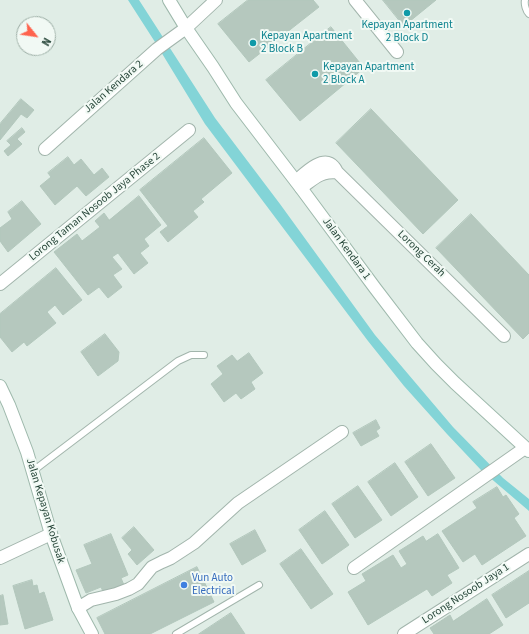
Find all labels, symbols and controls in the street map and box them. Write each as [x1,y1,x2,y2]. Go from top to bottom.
marker: Kepayan Apartment 2 Block D [402,8,412,18]
north arrow [16,16,56,56]
place label: Kepayan Apartment 2 Block D [361,19,453,45]
place label: Kepayan Apartment 2 Block B [261,30,352,56]
text: N [38,35,54,49]
marker: Kepayan Apartment 2 Block B [248,38,258,48]
street label: Jalan Kendara 2 [82,58,146,116]
place label: Kepayan Apartment 2 Block A [323,61,414,87]
marker: Kepayan Apartment 2 Block A [310,69,320,79]
street label: Lorong Taman Nosoob Jaya Phase 2 [27,150,163,264]
street label: Jalan Kendara 1 [319,215,373,283]
street label: Lorong Cerah [394,228,448,280]
street label: Jalan Kepayan Kobusak [23,457,67,565]
street label: Lorong Nosoob Jaya 1 [420,561,512,627]
place label: Vun Auto Electrical [192,572,234,598]
marker: Vun Auto Electrical [179,580,189,590]

